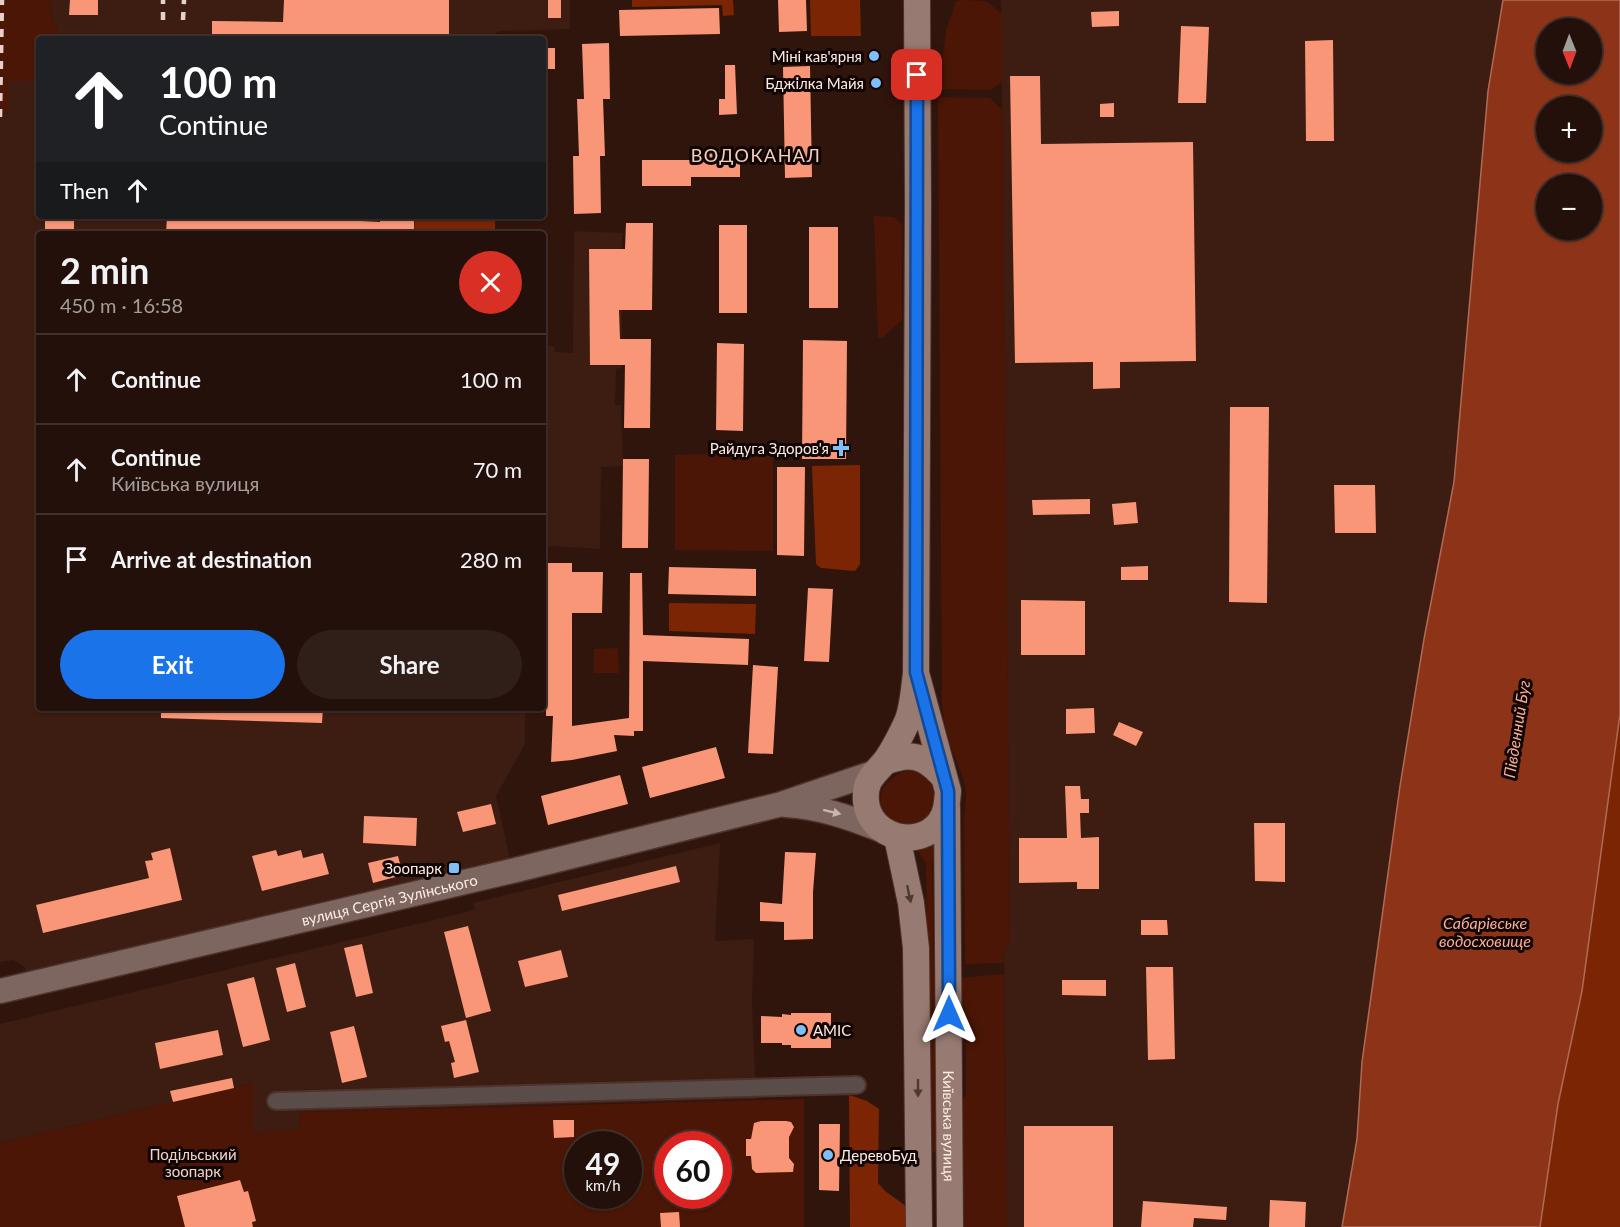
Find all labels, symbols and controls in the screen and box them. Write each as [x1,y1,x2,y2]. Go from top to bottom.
north arrow [1536,18,1602,84]
map controls [1536,18,1602,240]
place label: Міні кав'ярня [772,47,862,65]
marker: Міні кав'ярня [867,49,881,63]
pin [891,49,942,100]
text: 100 m [159,57,277,107]
icon: arrive [900,58,933,91]
icon: ahead [60,60,138,138]
place label: Бджілка Майя [765,74,864,92]
marker: Бджілка Майя [869,76,883,90]
button: + [1536,96,1602,162]
text: Continue [159,108,268,141]
district label: ВОДОКАНАЛ [691,144,821,166]
icon: ahead [121,174,154,207]
button: − [1536,174,1602,240]
text: Then [60,177,109,204]
text: 2 min [60,248,149,292]
button: close [459,251,522,314]
text: 450 m · 16:58 [60,293,183,317]
icon: ahead [60,363,93,396]
text: Continue [111,366,201,393]
text: 100 m [460,366,522,393]
place label: Райдуга Здоров'я [710,439,829,457]
marker: Райдуга Здоров'я [834,441,848,455]
text: Continue [111,444,201,471]
icon: ahead [60,453,93,486]
text: 70 m [473,456,522,483]
text: Київська вулиця [111,471,259,495]
icon: arrive [60,543,93,576]
text: Arrive at destination [111,546,312,573]
text: 280 m [460,546,522,573]
button: Exit [60,630,285,699]
button: Share [297,630,522,699]
water label: Південний Буг [1499,679,1533,779]
one-way arrow [823,807,841,817]
place label: Зоопарк [384,859,442,877]
marker: Зоопарк [447,861,461,875]
street label: вулиця Сергія Зулінського [300,870,479,929]
one-way arrow [905,885,915,903]
water label: Сабарівське водосховище [1439,913,1531,950]
position arrow [917,982,981,1046]
place label: АМІС [813,1021,851,1039]
marker: АМІС [794,1023,808,1037]
street label: Київська вулиця [940,1070,959,1182]
one-way arrow [913,1079,923,1098]
speed limit sign: 60 [654,1131,732,1209]
park label: Подільський зоопарк [149,1145,237,1180]
text: 49 [586,1145,620,1181]
place label: ДеревоБуд [840,1146,917,1164]
marker: ДеревоБуд [821,1148,835,1162]
text: km/h [585,1176,621,1194]

